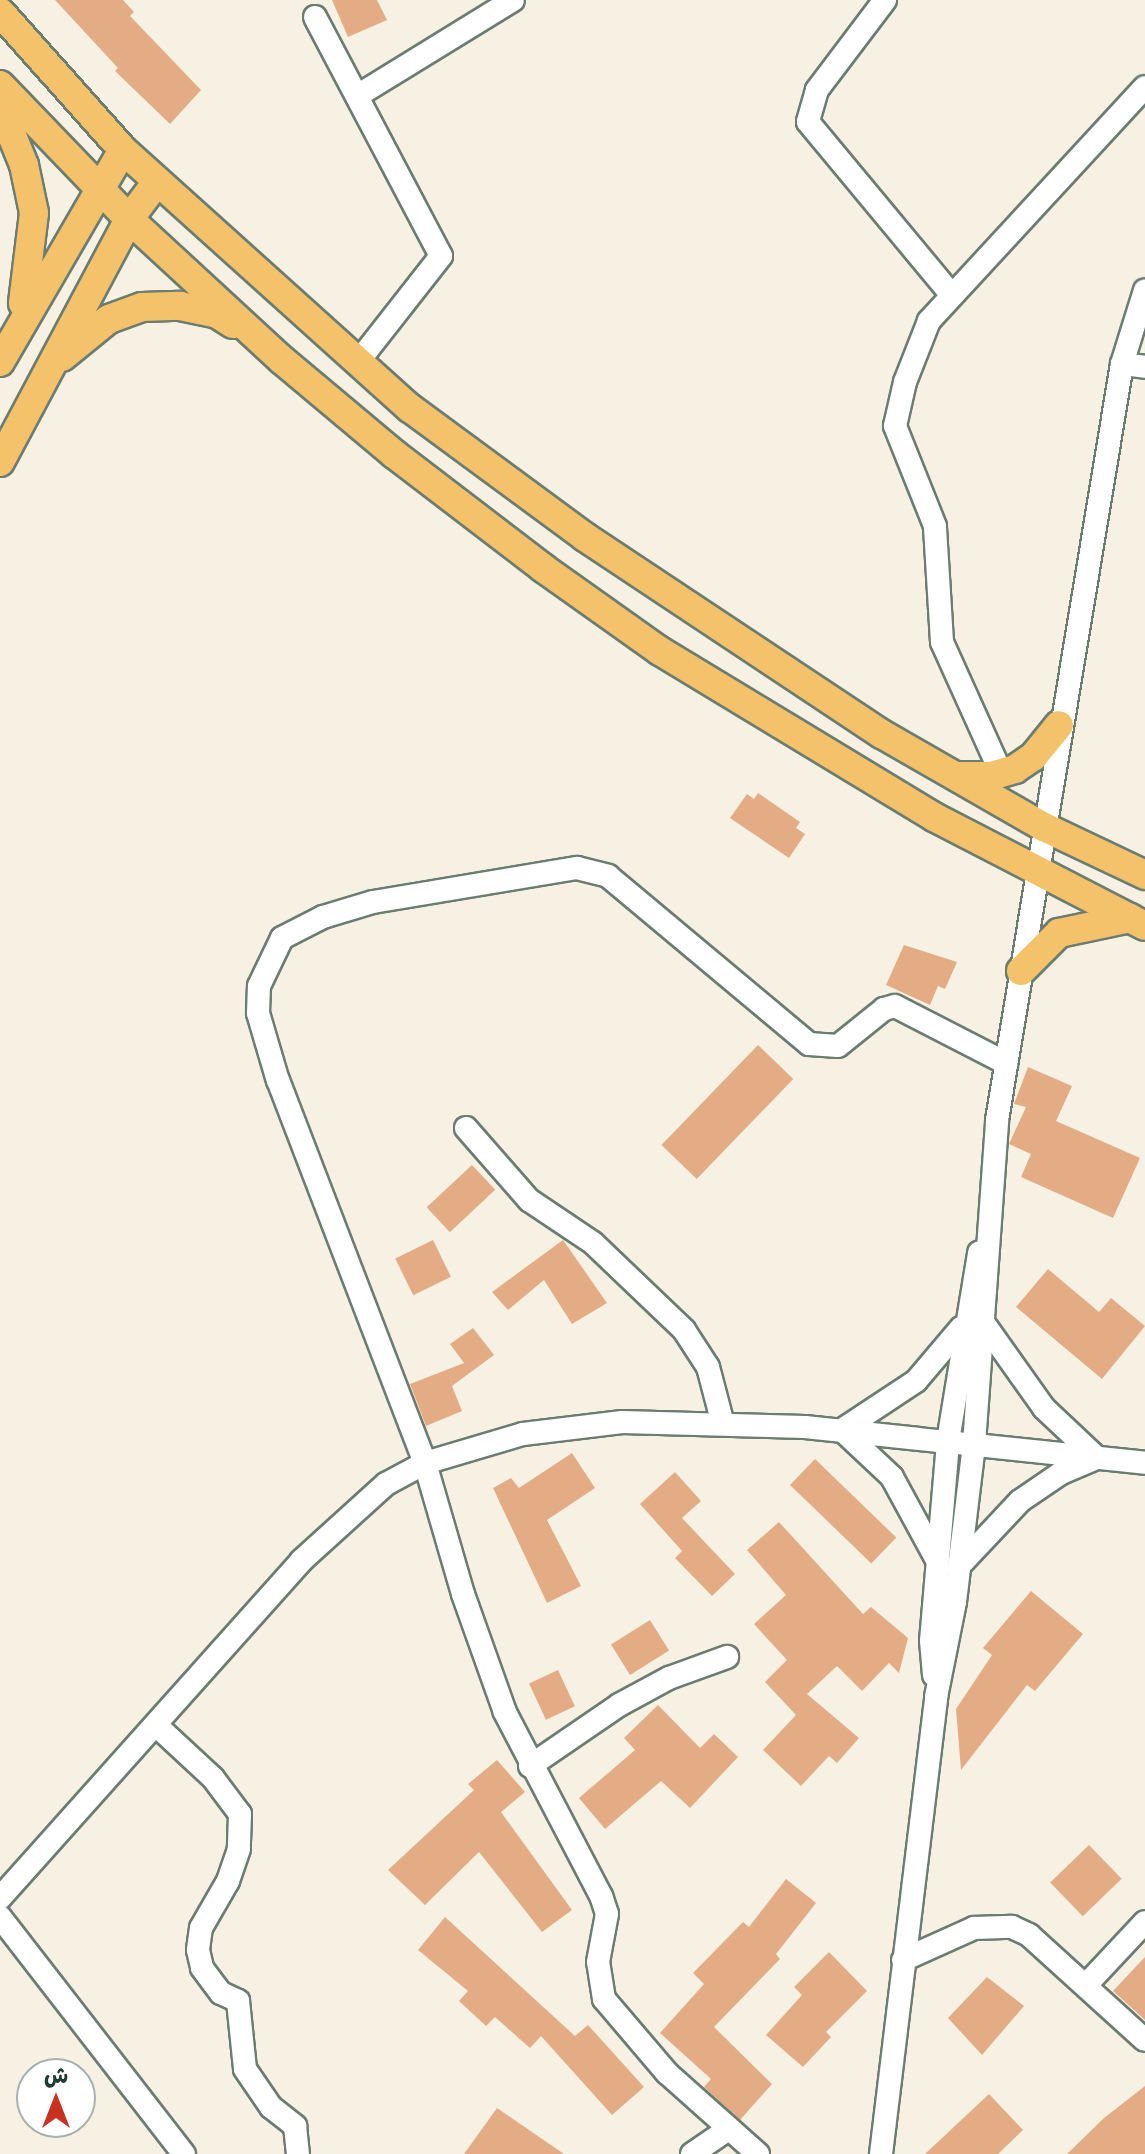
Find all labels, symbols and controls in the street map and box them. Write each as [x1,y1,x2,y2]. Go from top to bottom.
north arrow [16,2058,96,2138]
text: ش [44,2062,68,2090]

